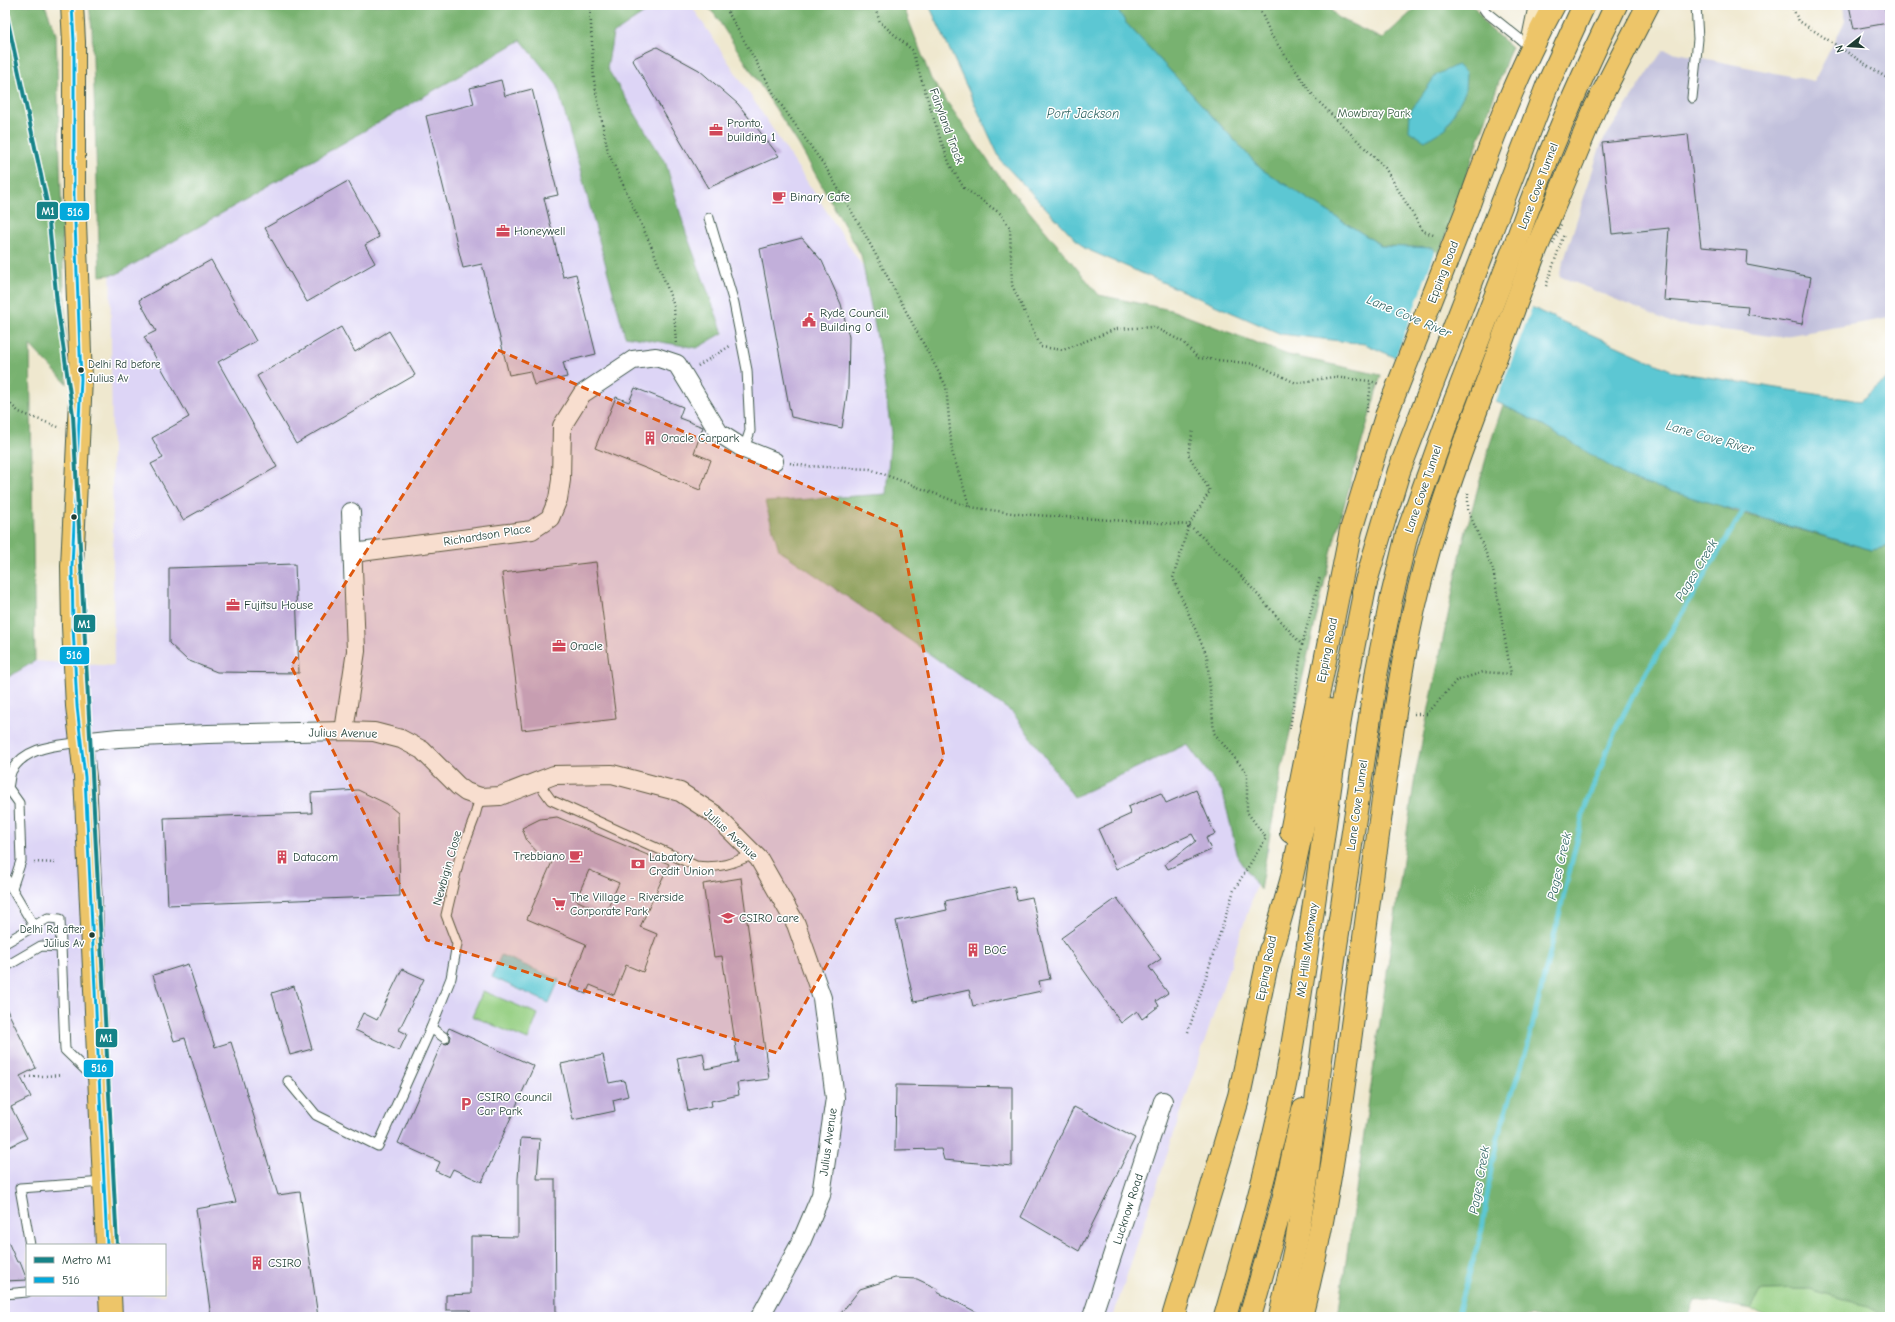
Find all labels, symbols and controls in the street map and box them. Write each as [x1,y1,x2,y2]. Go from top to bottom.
north arrow [1829,26,1869,66]
text: N [1833,43,1847,54]
street label: Fairyland Track [927,86,967,166]
water label: Port Jackson [1047,106,1119,121]
park label: Mowbray Park [1338,106,1411,120]
place label: Pronto, building 1 [727,116,776,144]
office icon: Pronto, building 1 [708,122,724,138]
street label: Lane Cove Tunnel [1515,141,1561,231]
cafe icon: Binary Cafe [771,189,787,205]
place label: Binary Cafe [790,190,850,204]
line badge: M1 [36,201,59,220]
line badge: 516 [59,202,90,221]
text: M1 [41,205,55,218]
text: 516 [67,206,83,219]
office icon: Honeywell [495,223,511,239]
place label: Honeywell [514,224,565,238]
street label: Epping Road [1425,239,1461,305]
water label: Lane Cove River [1365,291,1454,341]
place label: Ryde Council, Building 0 [820,306,888,334]
public building icon: Ryde Council, Building 0 [801,312,817,328]
place label: Delhi Rd before Julius Av [88,358,161,385]
marker: Delhi Rd before Julius Av [76,365,86,375]
water label: Lane Cove River [1665,417,1756,457]
building icon: Oracle Carpark [642,430,658,446]
place label: Oracle Carpark [661,431,740,445]
street label: Lane Cove Tunnel [1402,444,1444,534]
unlabelled marker [69,512,79,522]
street label: Richardson Place [442,521,532,549]
water label: Pages Creek [1672,536,1721,603]
office icon: Fujitsu House [225,597,241,613]
place label: Fujitsu House [244,598,313,612]
line badge: M1 [73,614,96,633]
street label: Epping Road [1314,616,1340,684]
text: M1 [77,618,91,631]
office icon: Oracle [551,638,567,654]
place label: Oracle [570,639,603,653]
line badge: 516 [59,646,90,665]
text: 516 [66,649,82,662]
street label: Julius Avenue [309,725,377,741]
street label: Lane Cove Tunnel [1344,759,1370,851]
street label: Julius Avenue [701,805,761,863]
street label: Newbigin Close [430,829,464,907]
water label: Pages Creek [1544,830,1574,901]
cafe icon: Trebbiano [568,848,584,864]
building icon: Datacom [274,849,290,865]
place label: Trebbiano [513,849,565,863]
place label: Datacom [293,850,338,864]
place label: Labatory Credit Union [649,850,714,878]
bank icon: Labatory Credit Union [630,856,646,872]
place label: The Village - Riverside Corporate Park [570,890,684,918]
supermarket icon: The Village - Riverside Corporate Park [551,896,567,912]
street label: M2 Hills Motorway [1293,901,1321,998]
school or university icon: CSIRO care [720,910,736,926]
place label: CSIRO care [739,911,799,925]
place label: Delhi Rd after Julius Av [20,923,85,950]
marker: Delhi Rd after Julius Av [87,930,97,940]
street label: Epping Road [1253,934,1279,1002]
building icon: BOC [965,942,981,958]
place label: BOC [984,943,1007,957]
line badge: M1 [95,1028,118,1048]
text: M1 [99,1032,113,1045]
line badge: 516 [83,1059,114,1078]
text: 516 [91,1062,107,1075]
place label: CSIRO Council Car Park [477,1090,552,1118]
parking icon: CSIRO Council Car Park [458,1096,474,1112]
street label: Julius Avenue [816,1107,840,1177]
water label: Pages Creek [1466,1144,1493,1215]
street label: Lucknow Road [1110,1172,1146,1246]
legend [26,1244,166,1296]
text: Metro M1 [62,1253,111,1267]
building icon: CSIRO [249,1255,265,1271]
place label: CSIRO [268,1256,302,1270]
text: 516 [62,1273,80,1287]

